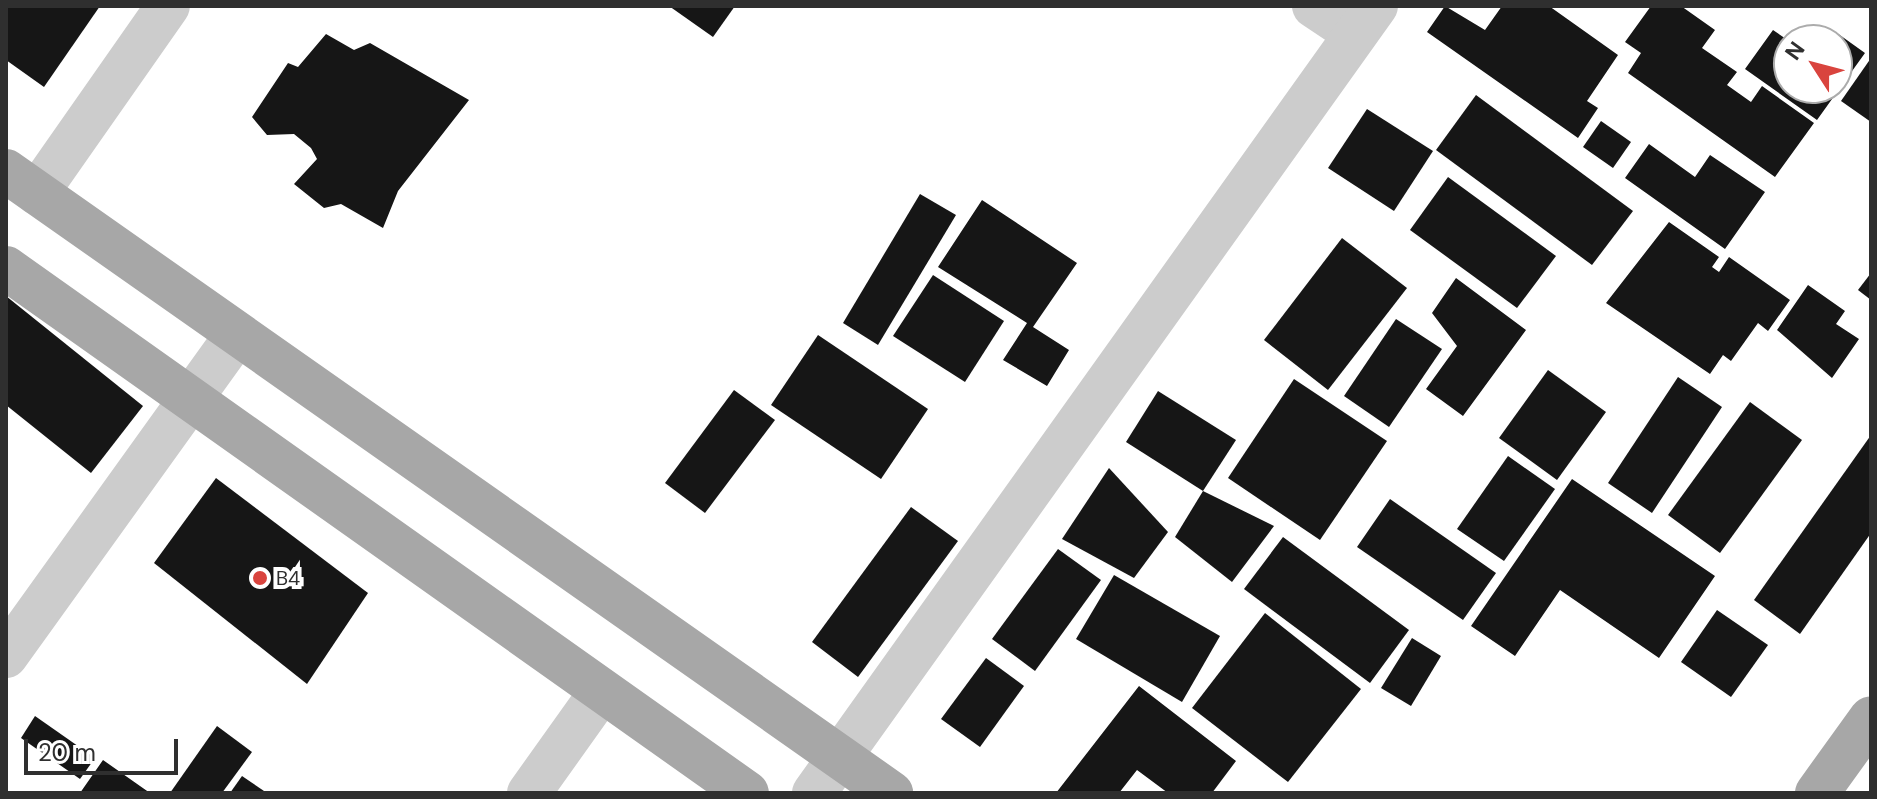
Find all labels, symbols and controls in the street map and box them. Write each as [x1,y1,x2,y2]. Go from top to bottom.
north arrow [1773,24,1853,104]
text: N [1778,36,1811,66]
place label: B4 [276,566,300,590]
marker: B4 [251,569,269,587]
scale bar [28,723,182,773]
text: 20 m [38,737,96,768]

